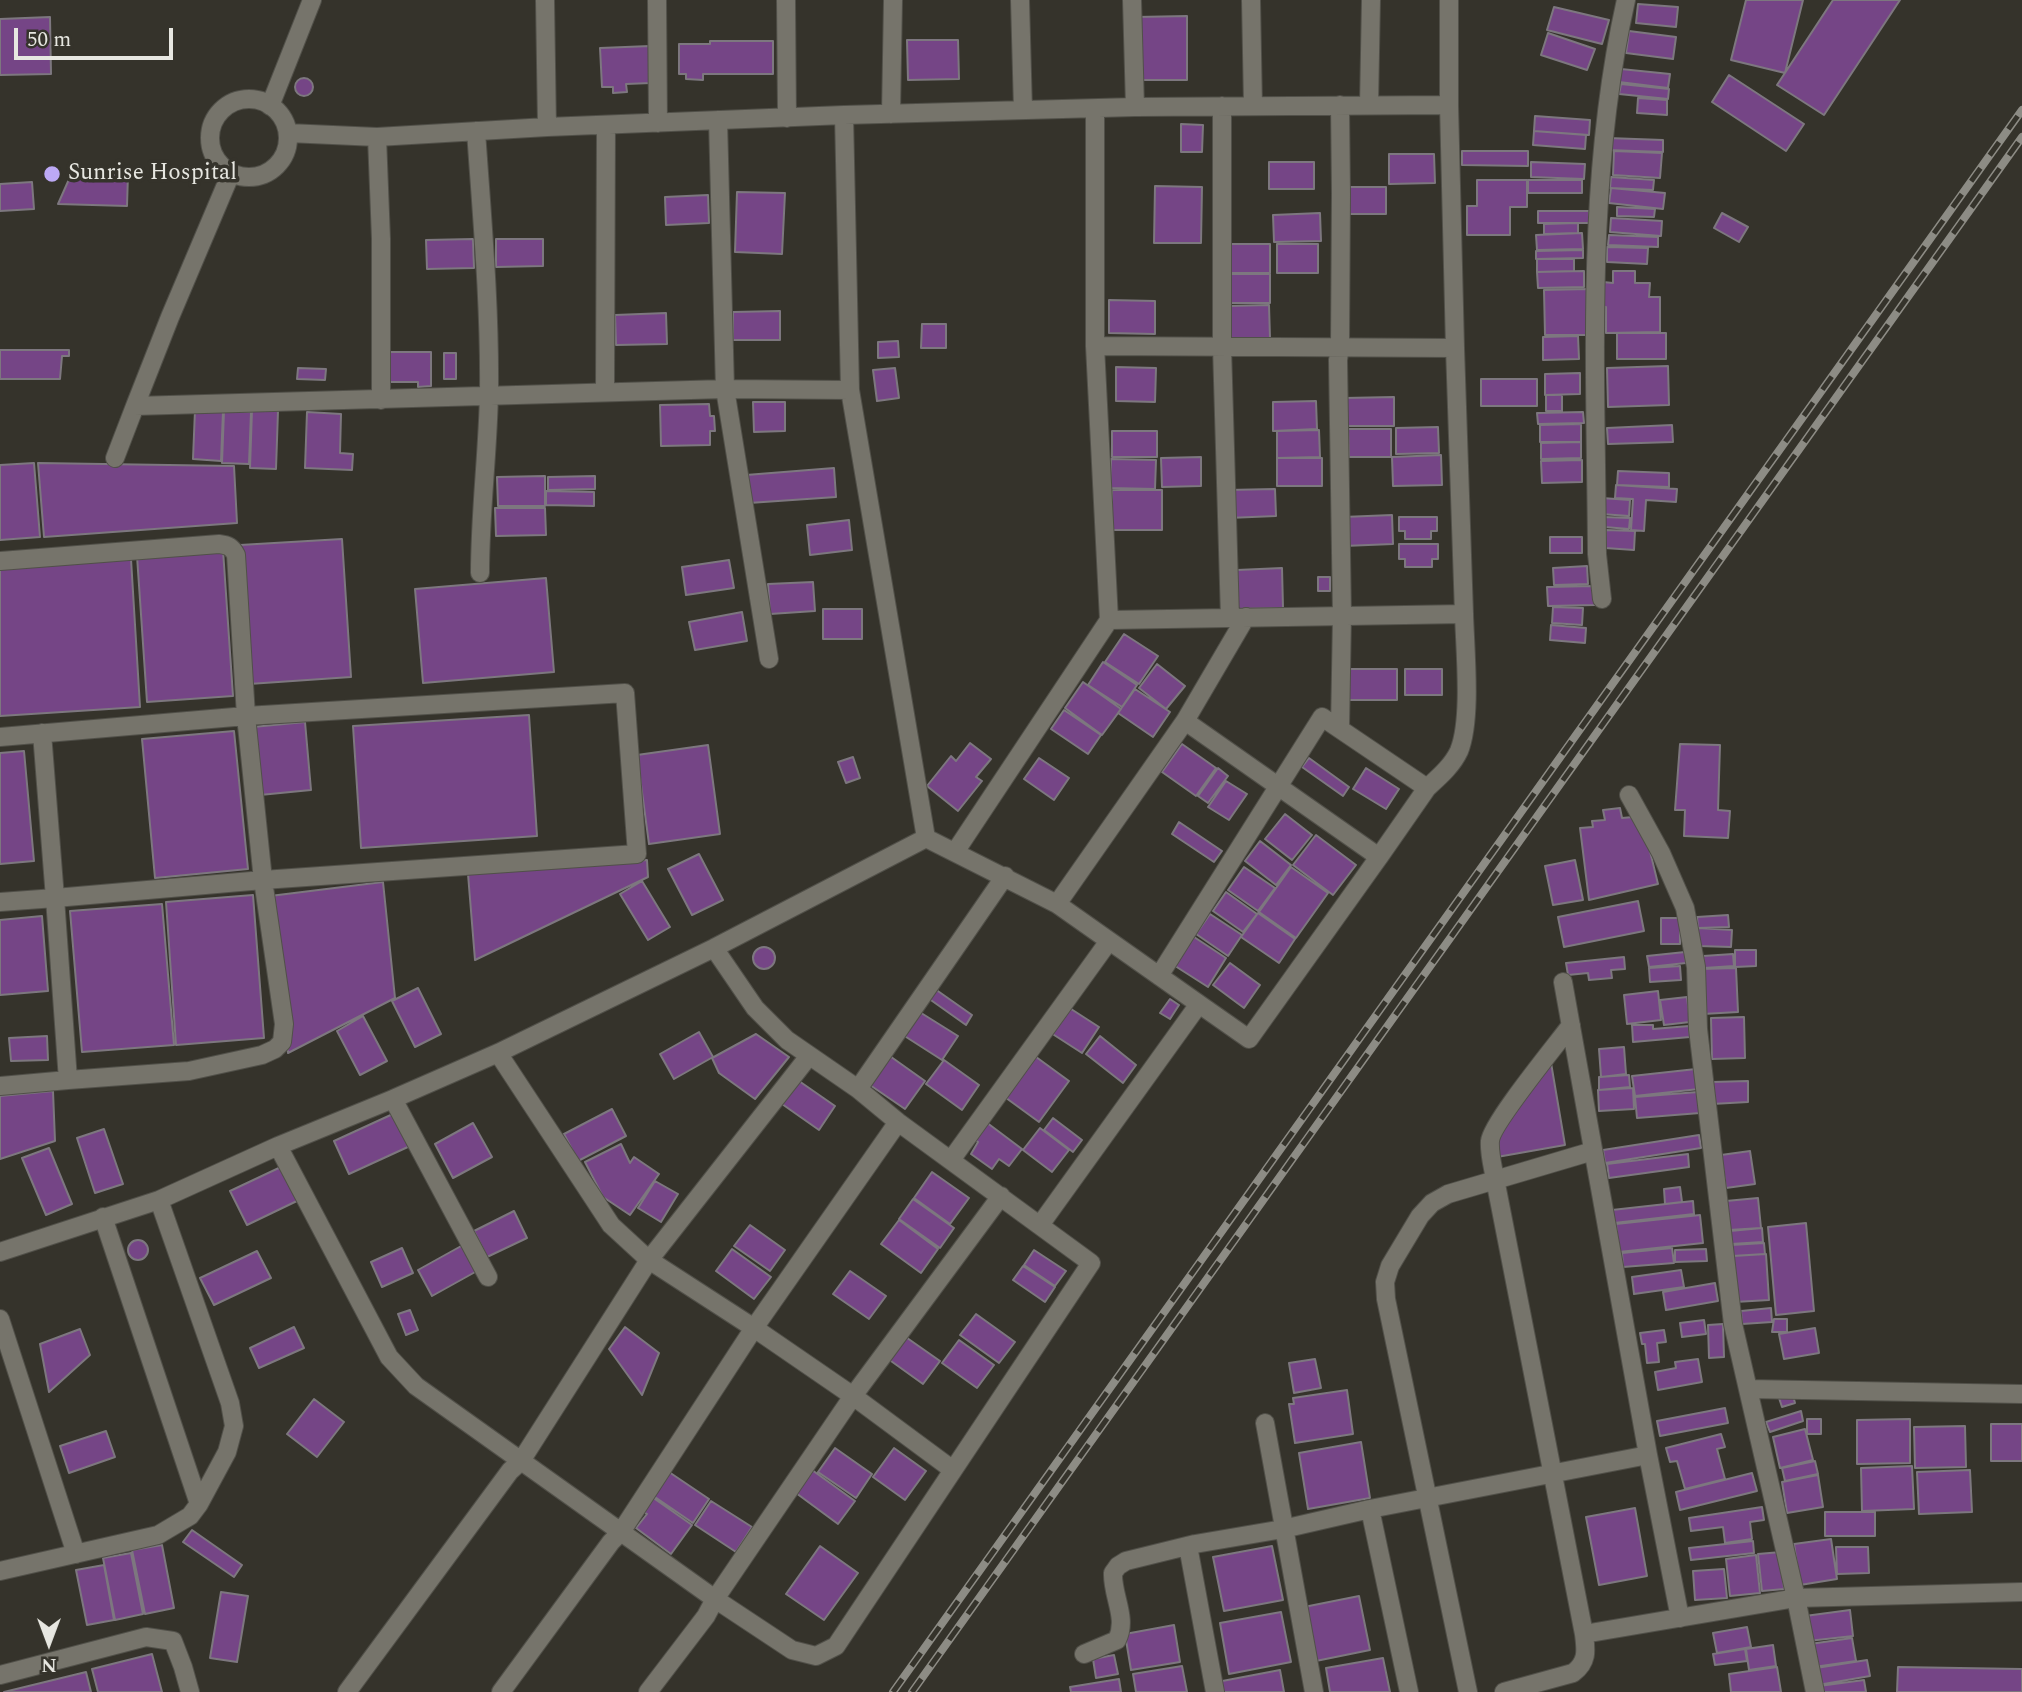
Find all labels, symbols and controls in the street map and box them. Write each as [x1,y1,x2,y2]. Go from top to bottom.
scale bar [18,14,177,58]
text: 50 m [27,24,71,56]
place label: Sunrise Hospital [68,160,237,188]
marker: Sunrise Hospital [42,164,62,184]
north arrow [14,1608,84,1678]
text: N [41,1650,57,1679]

